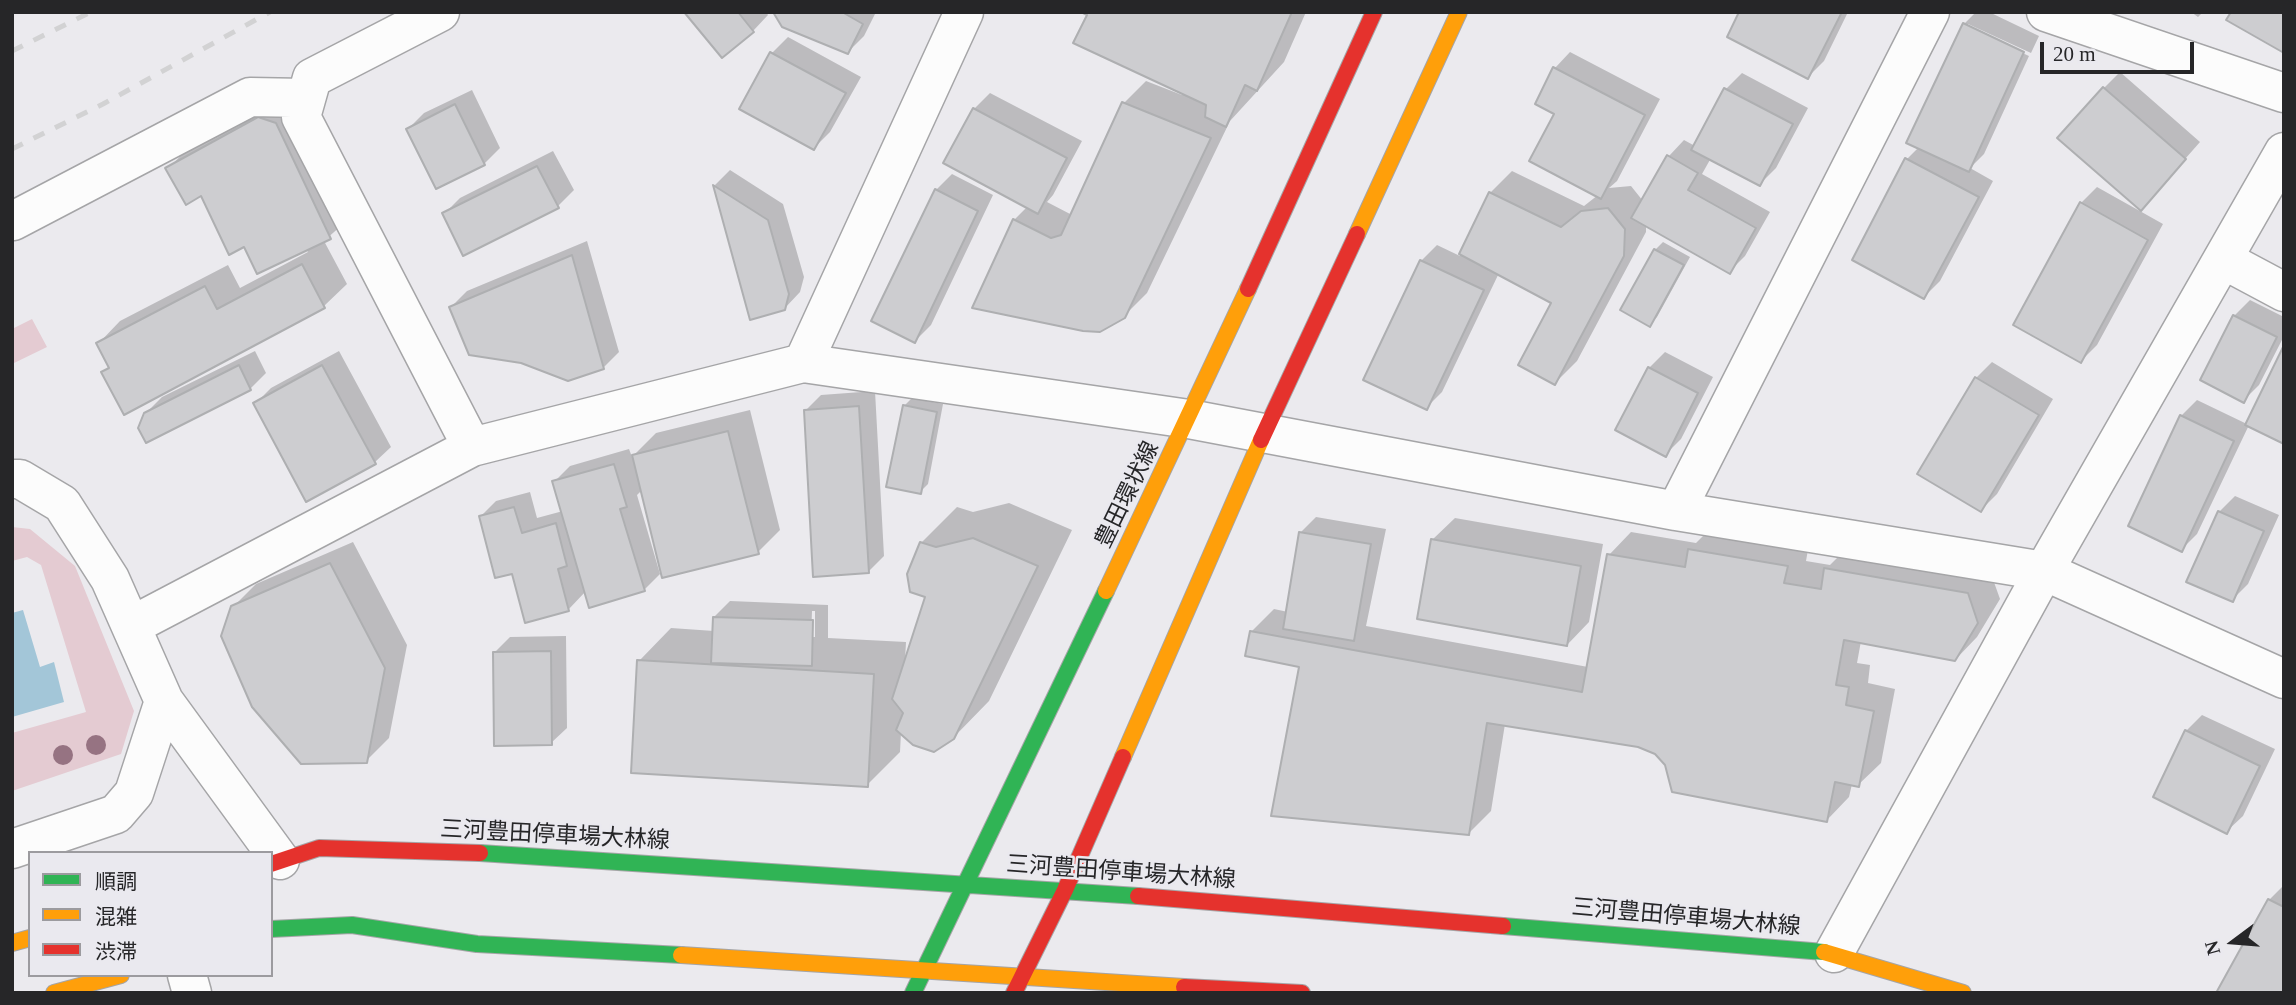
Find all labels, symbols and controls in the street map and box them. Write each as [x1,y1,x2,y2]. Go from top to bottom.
scale bar [2044,28,2198,72]
text: 20 m [2053,42,2096,66]
street label: 豊田環状線 [1090,437,1166,553]
street label: 三河豊田停車場大林線 [439,816,671,856]
legend [28,851,273,977]
street label: 三河豊田停車場大林線 [1005,851,1237,895]
text: 順調 [95,870,137,894]
street label: 三河豊田停車場大林線 [1570,894,1802,942]
text: 混雑 [95,905,137,929]
north arrow [2198,907,2268,977]
text: N [2200,938,2224,957]
text: 渋滞 [95,940,137,964]

